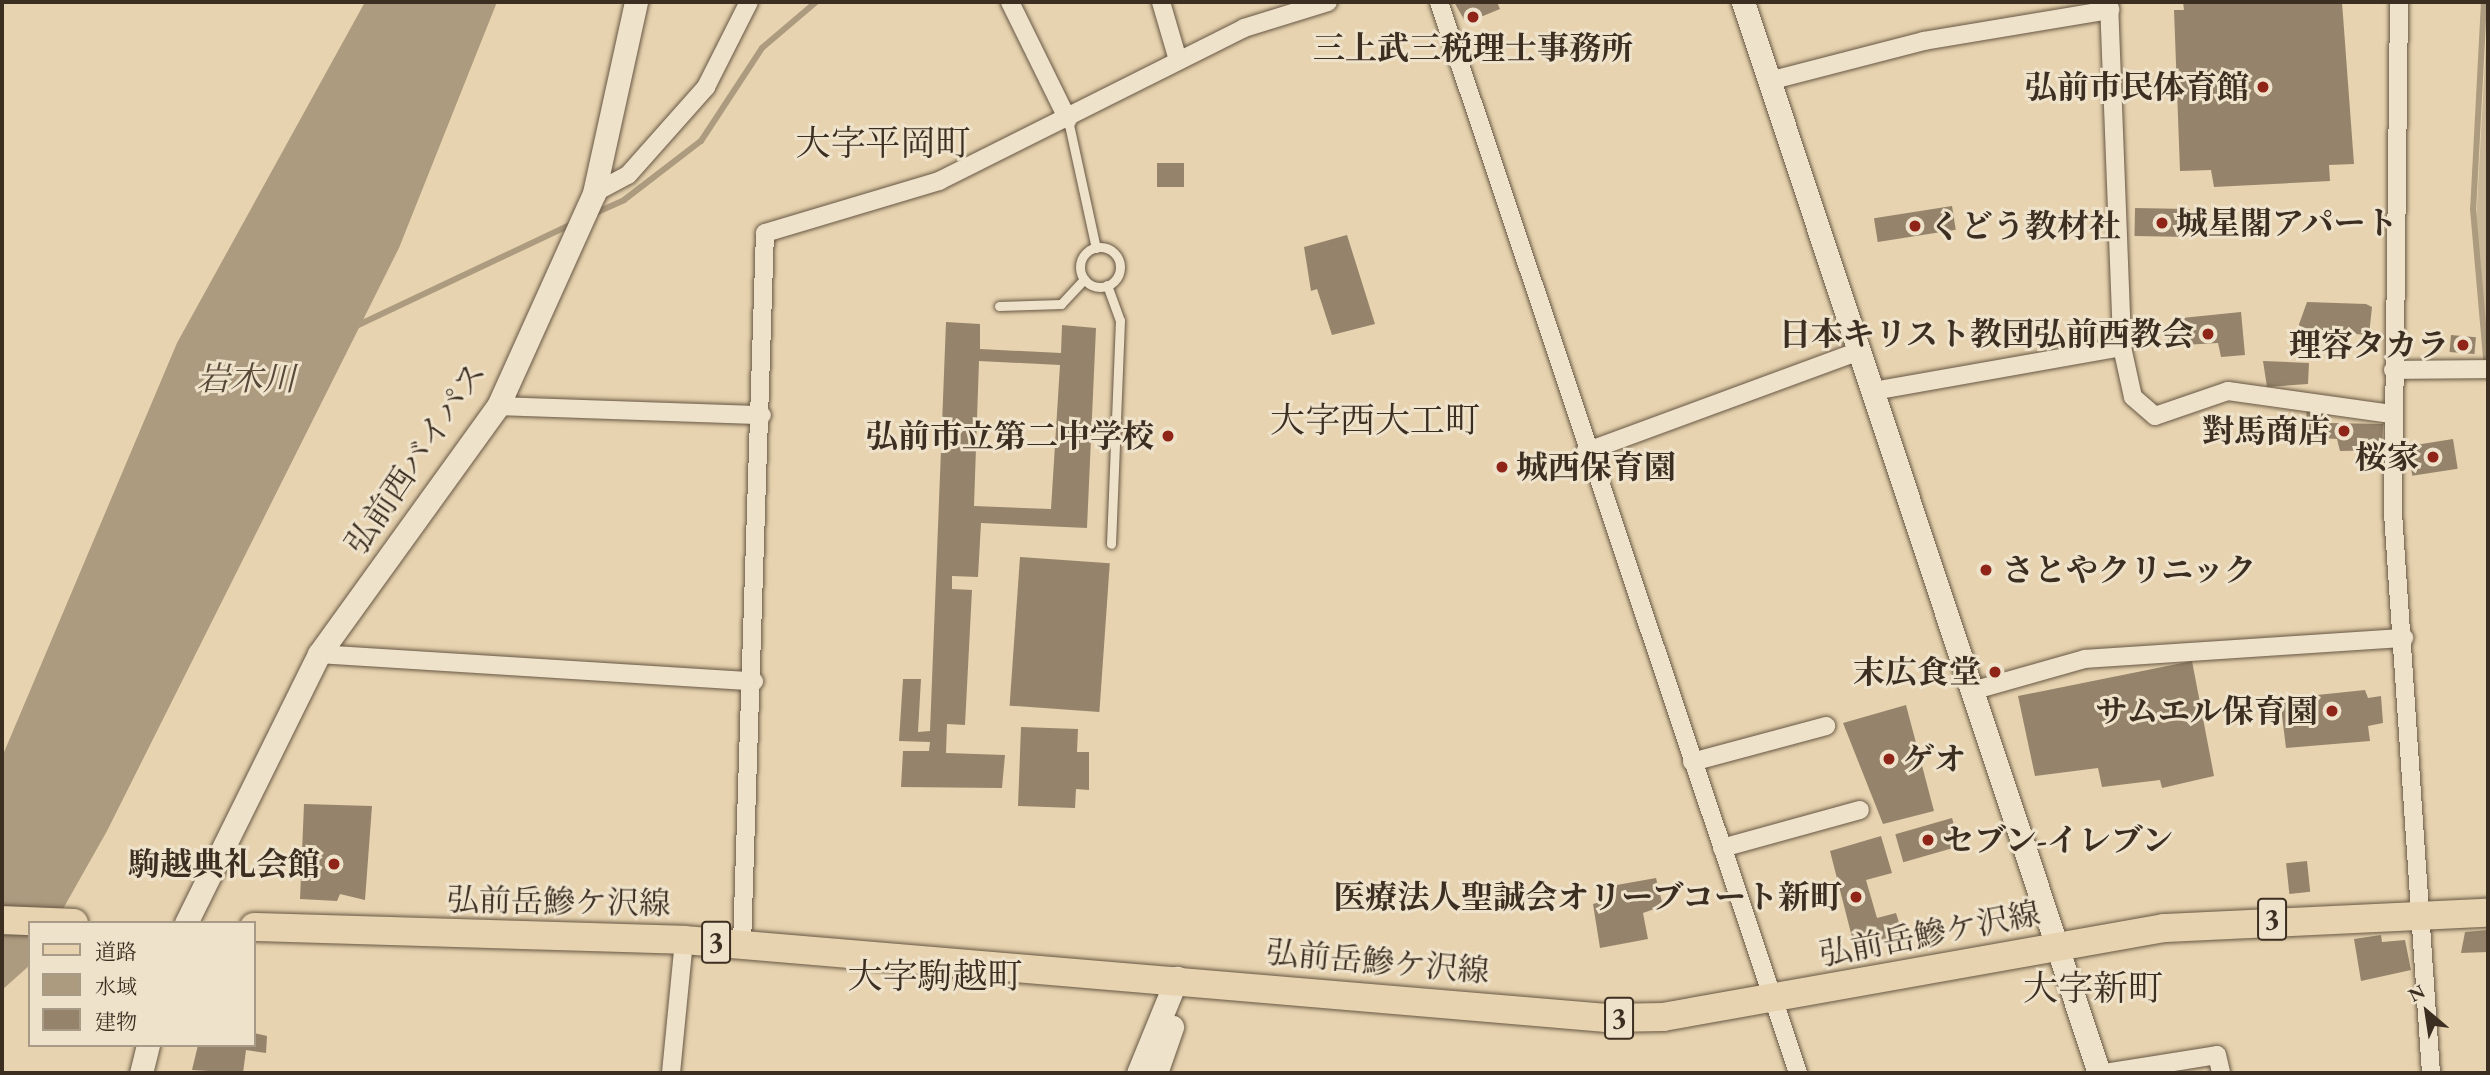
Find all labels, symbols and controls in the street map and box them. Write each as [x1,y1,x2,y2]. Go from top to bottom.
marker: 三上武三税理士事務所 [1465,9,1481,25]
place label: 三上武三税理士事務所 [1313,29,1633,67]
place label: 弘前市民体育館 [2025,68,2249,106]
marker: 弘前市民体育館 [2255,79,2271,95]
district label: 大字平岡町 [796,122,970,164]
place label: 城星閣アパート [2176,204,2400,242]
place label: くどう教材社 [1929,207,2121,245]
marker: 城星閣アパート [2154,215,2170,231]
marker: くどう教材社 [1907,218,1923,234]
place label: 日本キリスト教団弘前西教会 [1778,315,2194,353]
marker: 日本キリスト教団弘前西教会 [2200,326,2216,342]
place label: 理容タカラ [2289,326,2449,364]
marker: 理容タカラ [2455,337,2471,353]
street label: 弘前西バイパス [337,354,495,562]
water label: 岩木川 [197,359,295,399]
district label: 大字西大工町 [1270,399,1480,441]
place label: 對馬商店 [2202,412,2330,450]
place label: 弘前市立第二中学校 [866,417,1154,455]
marker: 對馬商店 [2336,423,2352,439]
marker: 弘前市立第二中学校 [1160,428,1176,444]
place label: 桜家 [2355,438,2419,476]
place label: 城西保育園 [1516,448,1676,486]
marker: 桜家 [2425,449,2441,465]
marker: 城西保育園 [1494,459,1510,475]
place label: さとやクリニック [2002,551,2258,589]
marker: さとやクリニック [1976,560,1996,580]
place label: 末広食堂 [1853,653,1981,691]
marker: 末広食堂 [1987,664,2003,680]
place label: サムエル保育園 [2094,692,2318,730]
marker: サムエル保育園 [2324,703,2340,719]
place label: ゲオ [1903,740,1967,778]
marker: ゲオ [1881,751,1897,767]
place label: セブン-イレブン [1942,821,2176,859]
marker: セブン-イレブン [1920,832,1936,848]
place label: 駒越典礼会館 [128,845,320,883]
marker: 駒越典礼会館 [326,856,342,872]
place label: 医療法人聖誠会オリーブコート新町 [1330,878,1842,916]
street label: 弘前岳鰺ケ沢線 [447,881,671,923]
marker: 医療法人聖誠会オリーブコート新町 [1848,889,1864,905]
road number: 3 [2256,892,2288,945]
street label: 弘前岳鰺ケ沢線 [1816,894,2044,974]
road number: 3 [700,916,732,968]
legend [28,921,256,1047]
street label: 弘前岳鰺ケ沢線 [1265,933,1491,991]
text: 道路 [95,938,137,965]
district label: 大字駒越町 [848,955,1022,997]
district label: 大字新町 [2023,967,2163,1009]
text: 水域 [95,973,137,1000]
north arrow [2392,977,2462,1047]
text: N [2404,979,2429,1008]
road number: 3 [1603,992,1635,1044]
text: 建物 [95,1008,137,1035]

